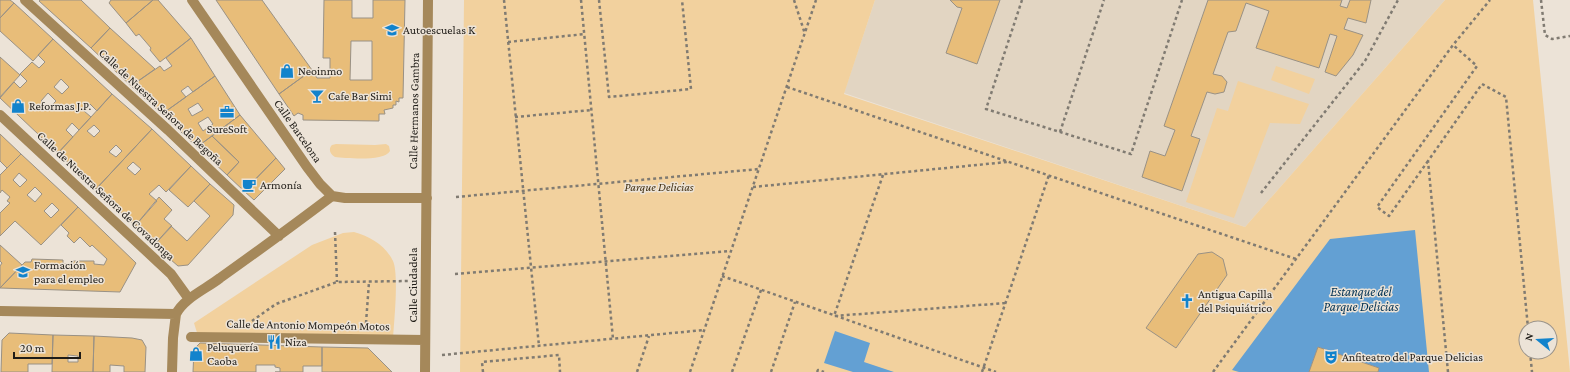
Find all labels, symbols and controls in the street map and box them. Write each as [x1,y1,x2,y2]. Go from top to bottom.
school or university icon: Autoescuelas K [384,22,400,38]
place label: Autoescuelas K [403,23,475,37]
street label: Calle de Nuestra Señora de Begoña [96,46,226,169]
street label: Calle Hermanos Gambra [406,52,422,170]
shop icon: Neoinmo [279,63,295,79]
place label: Neoinmo [298,64,342,78]
bar icon: Cafe Bar Simi [309,88,325,104]
place label: Cafe Bar Simi [328,89,392,103]
street label: Calle Barcelona [271,97,325,166]
shop icon: Reformas J.P. [10,98,26,114]
place label: Reformas J.P. [29,99,92,113]
office icon: SureSoft [219,104,235,120]
place label: SureSoft [207,122,248,136]
street label: Calle de Nuestra Señora de Covadonga [34,128,178,264]
cafe icon: Armonía [241,177,257,193]
place label: Armonía [260,178,302,192]
park label: Parque Delicias [624,180,694,194]
street label: Calle Ciudadela [406,247,420,323]
place label: Formación para el empleo [34,258,104,286]
school or university icon: Formación para el empleo [15,264,31,280]
water label: Estanque del Parque Delicias [1324,284,1398,314]
place label: Antigua Capilla del Psiquiátrico [1198,287,1273,315]
church icon: Antigua Capilla del Psiquiátrico [1179,293,1195,309]
street label: Calle de Antonio Mompeón Motos [226,317,390,333]
north arrow [1518,320,1558,360]
text: N [1522,331,1536,342]
scale bar [14,334,80,360]
restaurant icon: Niza [266,334,282,350]
place label: Niza [285,335,307,349]
place label: Peluquería Caoba [207,340,259,368]
text: 20 m [20,341,45,355]
shop icon: Peluquería Caoba [188,346,204,362]
theatre icon: Anfiteatro del Parque Delicias [1323,349,1339,365]
place label: Anfiteatro del Parque Delicias [1342,350,1483,364]

